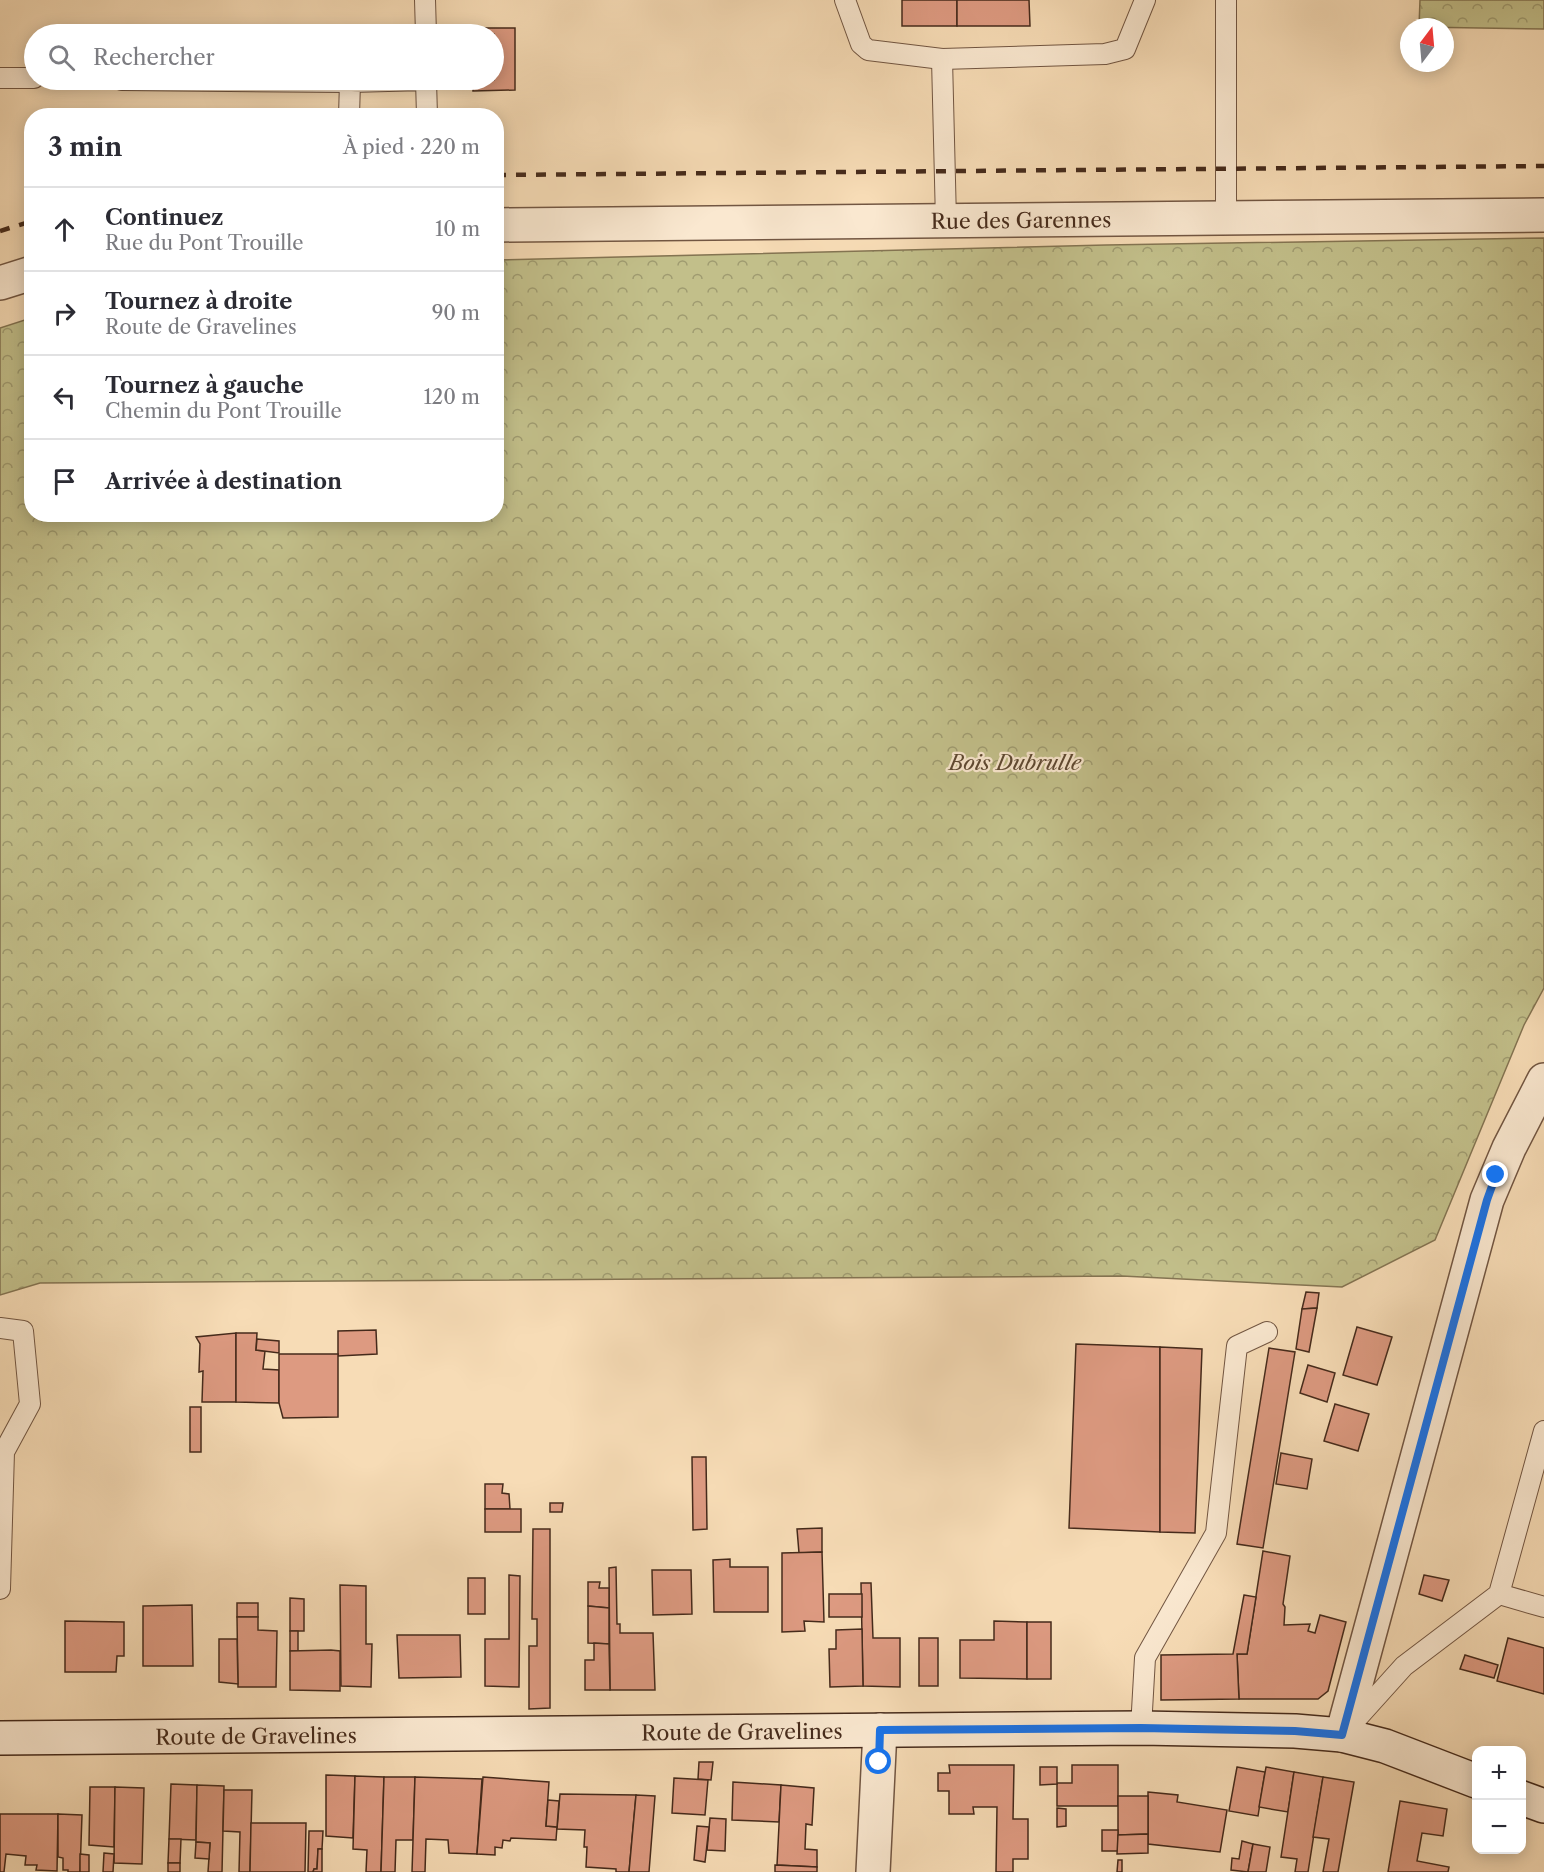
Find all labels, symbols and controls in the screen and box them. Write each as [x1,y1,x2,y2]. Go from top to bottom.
north arrow [1400,18,1454,72]
search box [24,24,504,90]
icon: search [45,41,78,74]
text: Rechercher [93,44,215,71]
text: 3 min [48,131,122,163]
text: À pied · 220 m [343,135,480,159]
text: Continuez [105,204,224,231]
street label: Rue des Garennes [931,207,1111,233]
icon: ahead [48,213,81,246]
text: 10 m [435,217,480,241]
text: Rue du Pont Trouille [105,231,303,255]
text: Tournez à droite [105,288,292,315]
icon: right [48,297,81,330]
text: 90 m [432,301,480,325]
text: Route de Gravelines [105,315,297,339]
text: Tournez à gauche [105,372,304,399]
icon: left [48,381,81,414]
text: 120 m [423,385,480,409]
text: Chemin du Pont Trouille [105,399,342,423]
icon: arrive [48,465,81,498]
text: Arrivée à destination [105,468,342,495]
park label: Bois Dubrulle [947,750,1082,775]
route end [1482,1161,1508,1187]
street label: Route de Gravelines [641,1718,843,1745]
street label: Route de Gravelines [155,1722,357,1749]
map controls [1472,1746,1526,1854]
button: + [1472,1746,1526,1800]
route start [865,1748,891,1774]
button: − [1472,1800,1526,1854]

